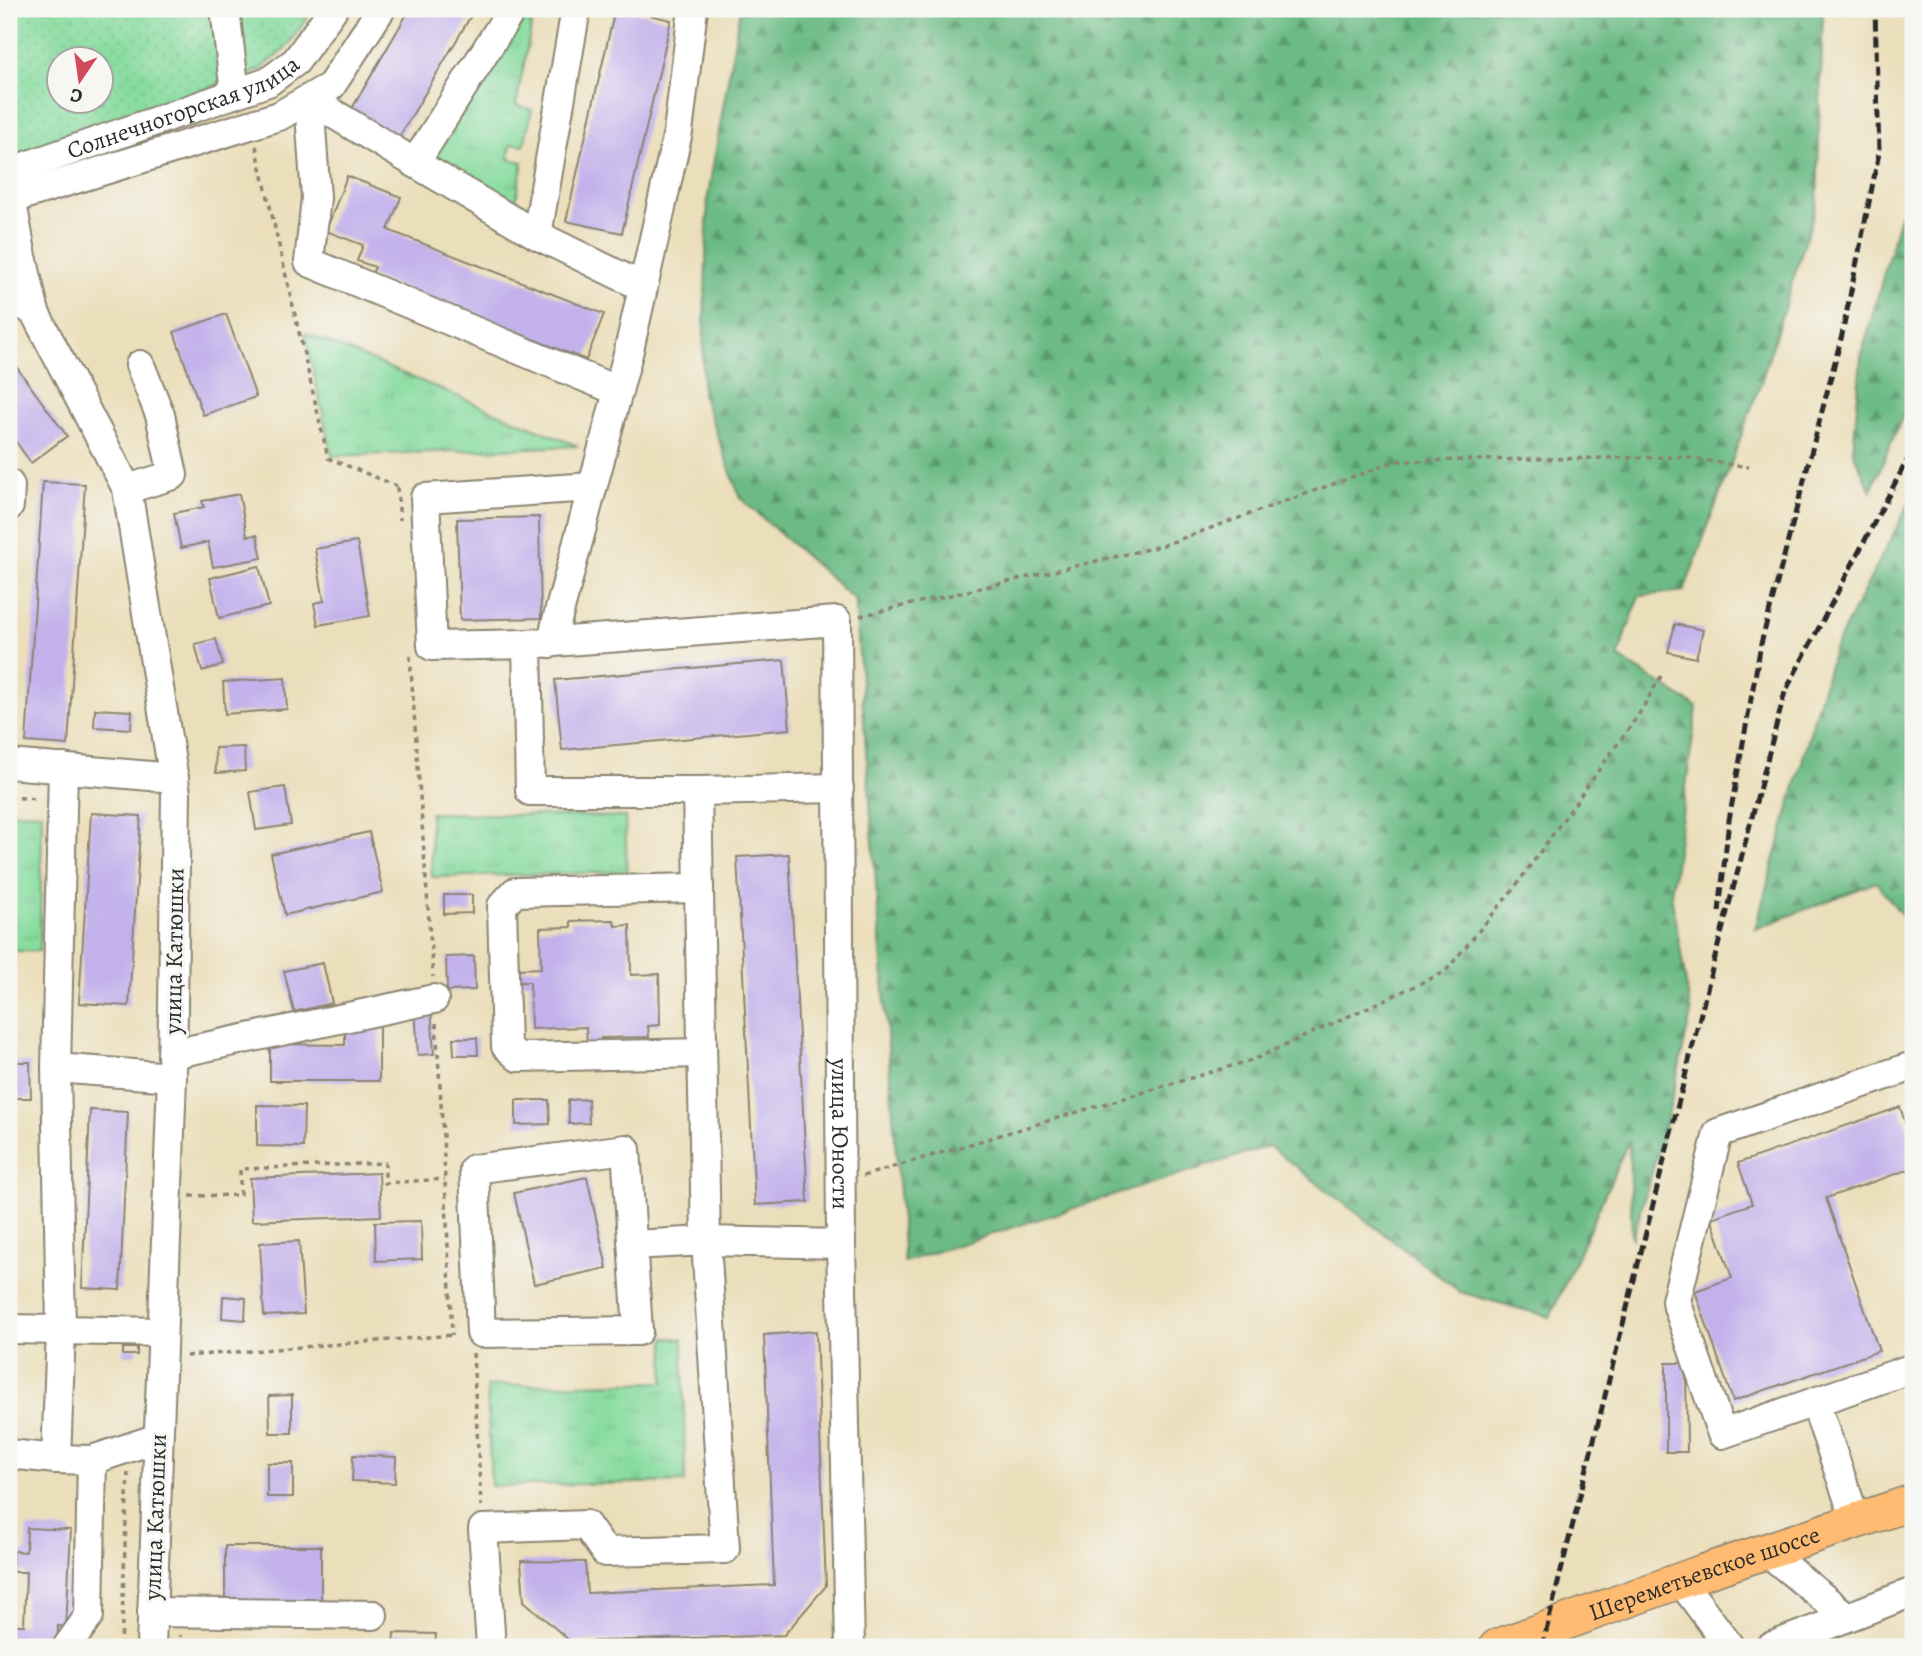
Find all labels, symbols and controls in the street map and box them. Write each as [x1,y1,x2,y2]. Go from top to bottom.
street label: Солнечногорская улица [61,41,299,165]
north arrow [46,46,116,116]
street label: улица Катюшки [157,867,191,1036]
street label: улица Юности [824,1057,857,1210]
street label: улица Катюшки [136,1433,174,1602]
street label: Шереметьевское шоссе [1584,1518,1824,1629]

